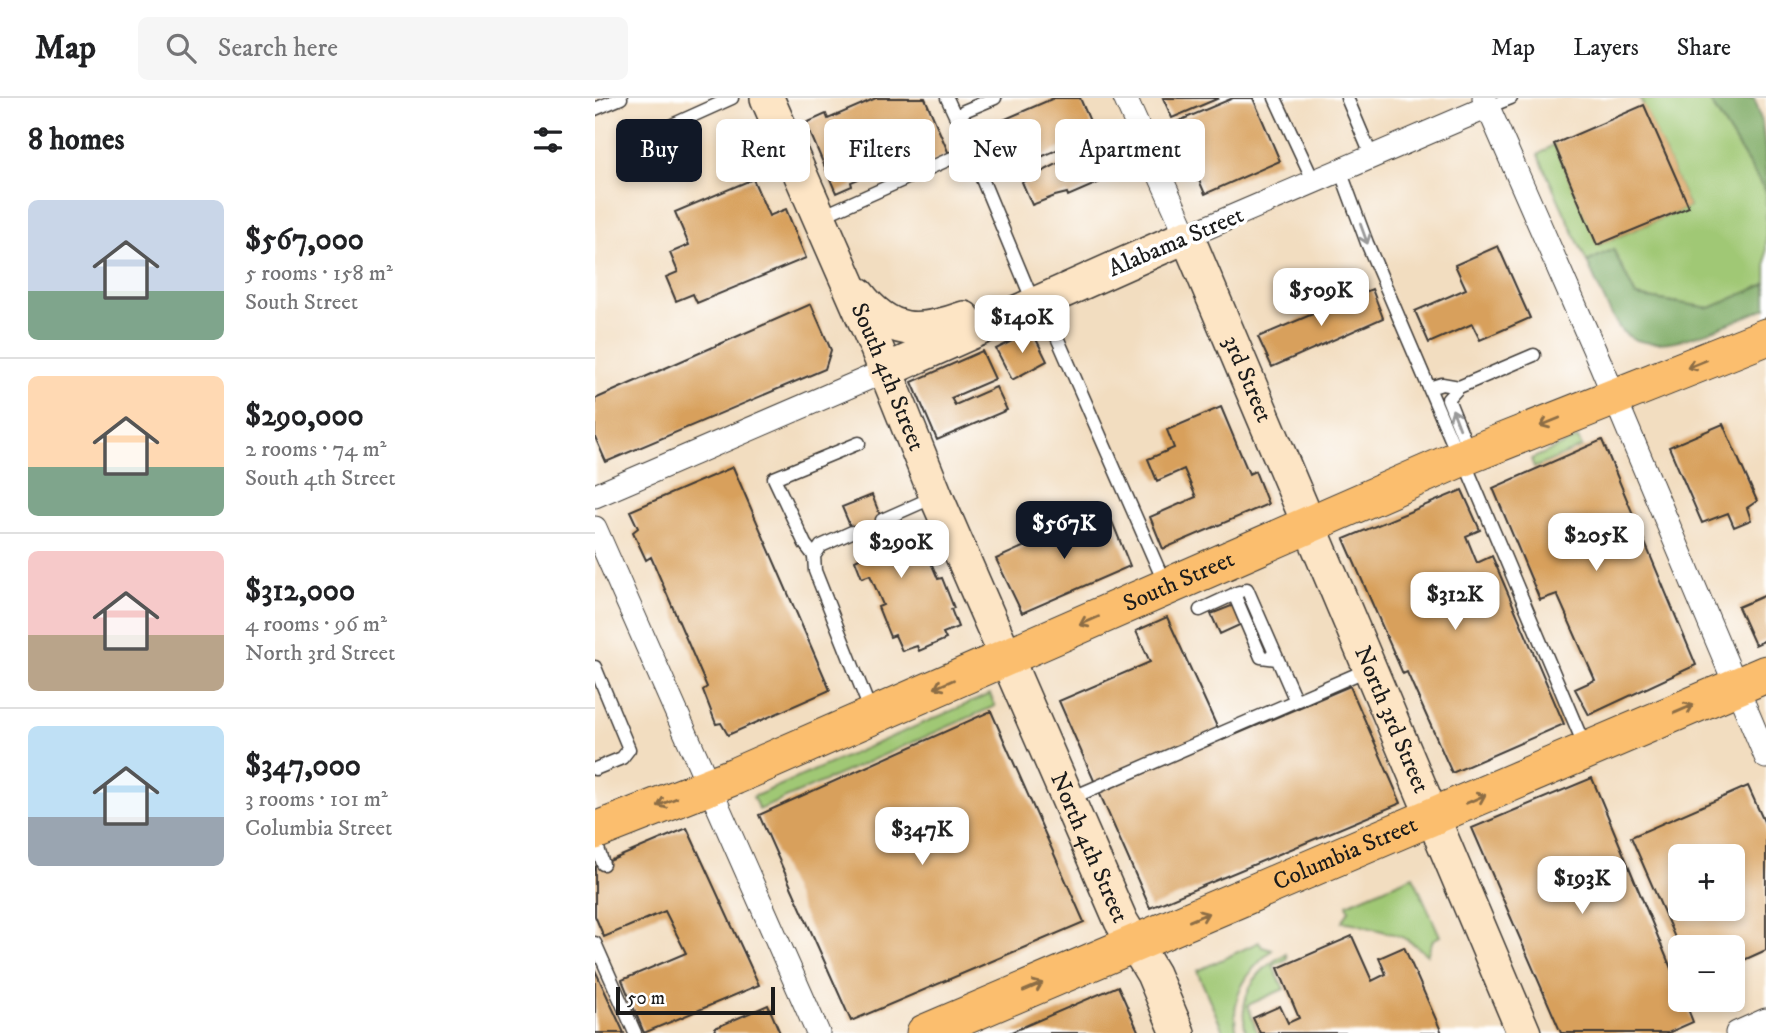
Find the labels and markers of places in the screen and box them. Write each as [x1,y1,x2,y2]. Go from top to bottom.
pin: $509K [1272,268,1370,328]
pin: $140K [973,296,1071,355]
pin: $567K [1015,502,1113,561]
pin: $205K [1547,514,1645,573]
pin: $290K [852,520,950,580]
pin: $312K [1406,573,1504,632]
pin: $347K [873,808,971,867]
pin: $193K [1533,856,1631,916]

